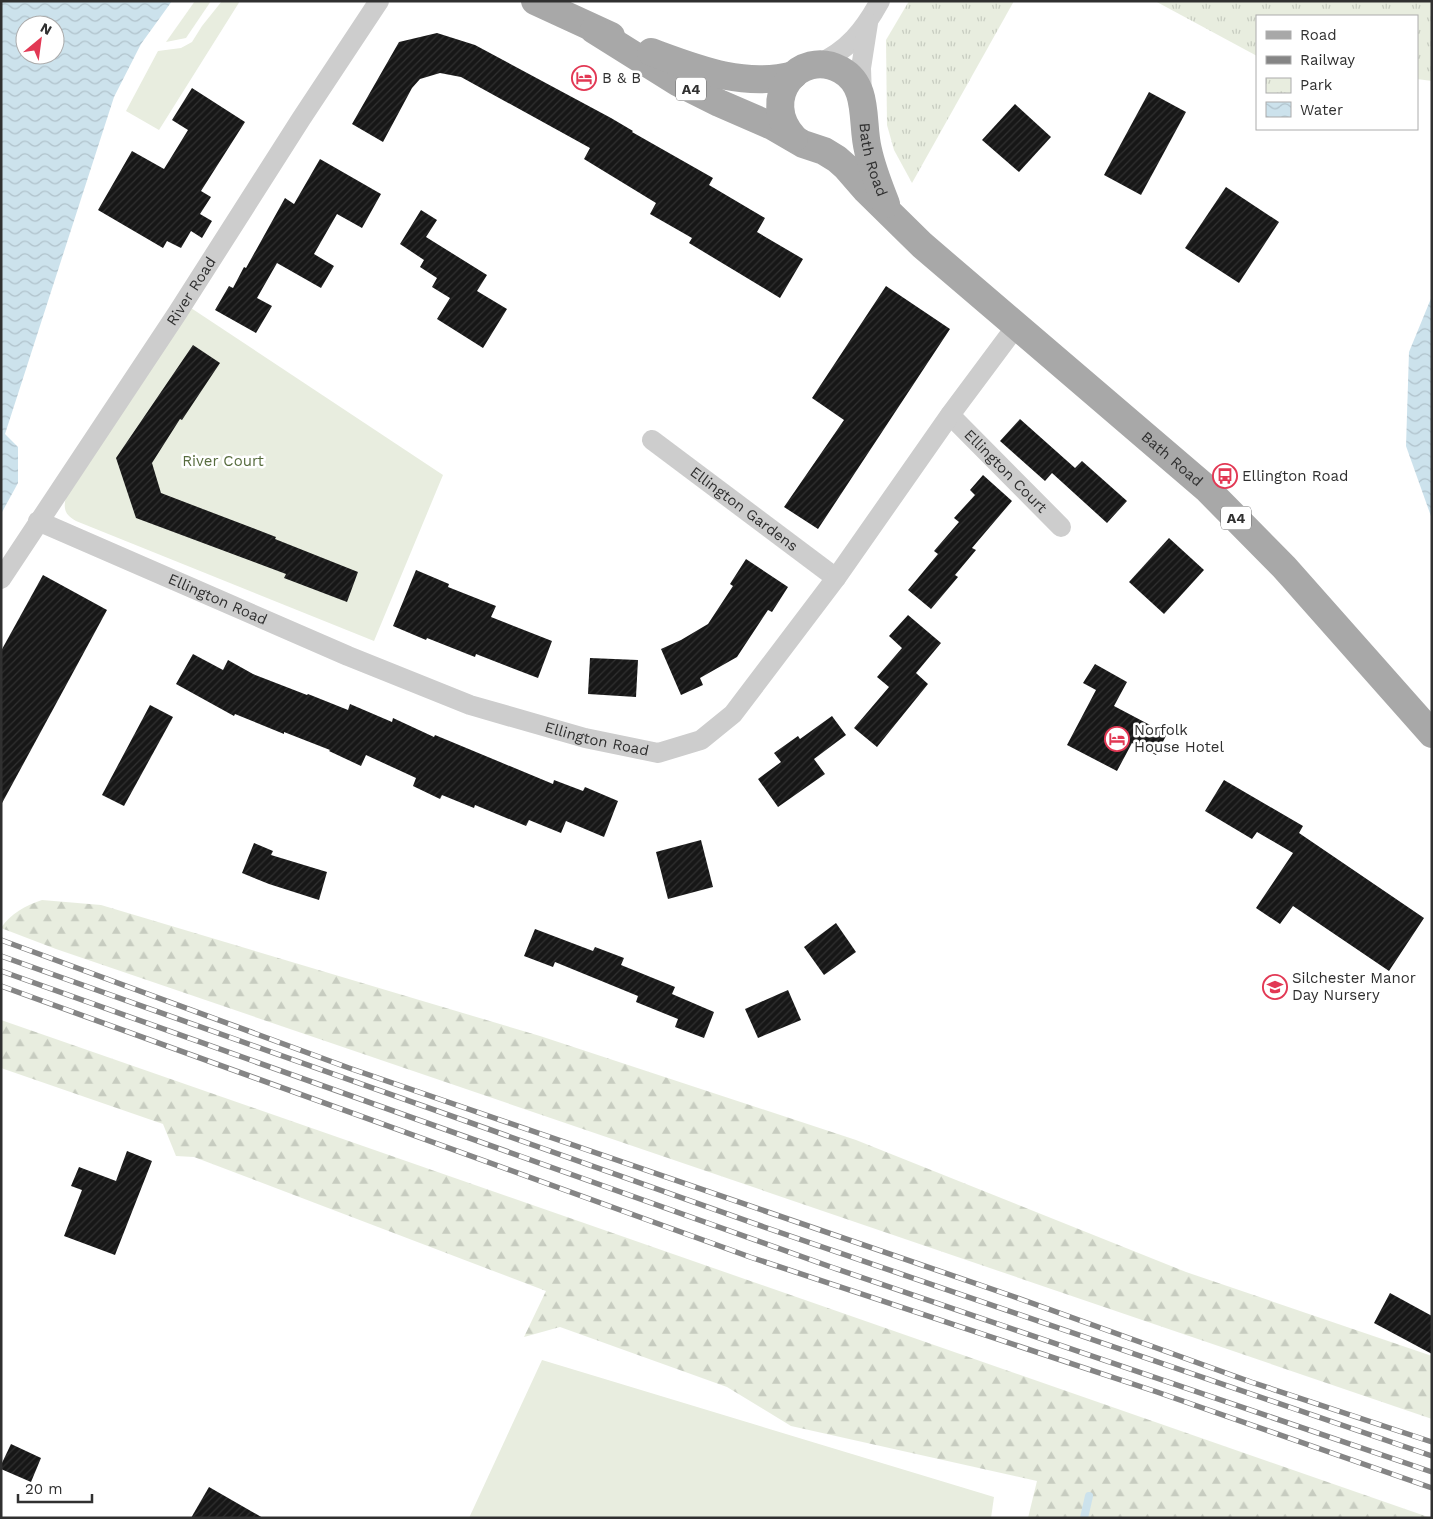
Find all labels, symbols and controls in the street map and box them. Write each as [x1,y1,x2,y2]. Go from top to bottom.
north arrow [15,15,65,65]
legend [1256,15,1418,130]
text: N [38,19,55,38]
text: Road [1300,26,1337,44]
text: Railway [1300,51,1355,69]
hotel icon: B & B [571,65,597,91]
place label: B & B [602,69,641,87]
text: Park [1300,76,1333,94]
road number: A4 [676,78,706,100]
text: Water [1300,101,1343,119]
street label: Bath Road [856,122,891,199]
street label: River Road [163,254,220,329]
street label: Ellington Court [960,426,1051,517]
street label: Bath Road [1138,428,1207,490]
park label: River Court [182,452,265,470]
street label: Ellington Gardens [686,463,802,555]
bus stop icon: Ellington Road [1212,463,1238,489]
place label: Ellington Road [1242,467,1348,485]
road number: A4 [1221,506,1251,530]
street label: Ellington Road [165,570,270,629]
street label: Ellington Road [543,718,650,760]
place label: Norfolk House Hotel [1134,721,1225,756]
hotel icon: Norfolk House Hotel [1104,726,1130,752]
place label: Silchester Manor Day Nursery [1292,969,1416,1004]
school or university icon: Silchester Manor Day Nursery [1262,974,1288,1000]
scale bar [18,1472,91,1504]
text: 20 m [25,1480,63,1498]

